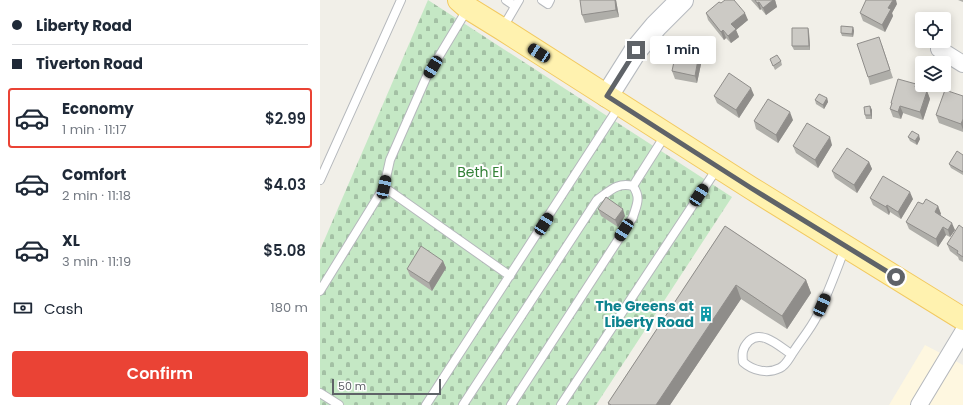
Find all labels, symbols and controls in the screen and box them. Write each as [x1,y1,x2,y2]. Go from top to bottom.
map controls [915,12,951,92]
button: locate [915,12,951,48]
text: Liberty Road [36,15,132,36]
callout: 1 min [650,36,716,64]
text: 1 min [666,40,700,59]
car [526,41,552,65]
route end [627,41,645,59]
text: Tiverton Road [36,53,143,74]
car [422,54,444,80]
button: layers [915,56,951,92]
text: Economy [62,98,134,119]
icon: car [14,100,50,136]
text: $2.99 [265,108,306,129]
text: 1 min · 11:17 [62,120,127,139]
park label: Beth El [457,162,503,182]
text: Comfort [62,164,126,185]
icon: car [14,166,50,202]
text: $4.03 [264,174,306,195]
car [376,174,392,200]
car [687,182,711,208]
text: 2 min · 11:18 [62,186,131,205]
car [532,211,556,237]
car [612,217,636,243]
text: XL [62,230,80,251]
icon: car [14,232,50,268]
text: $5.08 [263,240,306,261]
text: 3 min · 11:19 [62,252,131,271]
route start [887,268,905,286]
car [812,292,832,318]
place label: The Greens at Liberty Road [595,296,694,332]
icon: cash [12,297,34,319]
text: Cash [44,298,83,319]
text: 180 m [271,298,308,317]
building icon: The Greens at Liberty Road [697,305,715,323]
button: Confirm [12,351,308,397]
scale bar [332,377,441,396]
text: 50 m [338,378,366,394]

